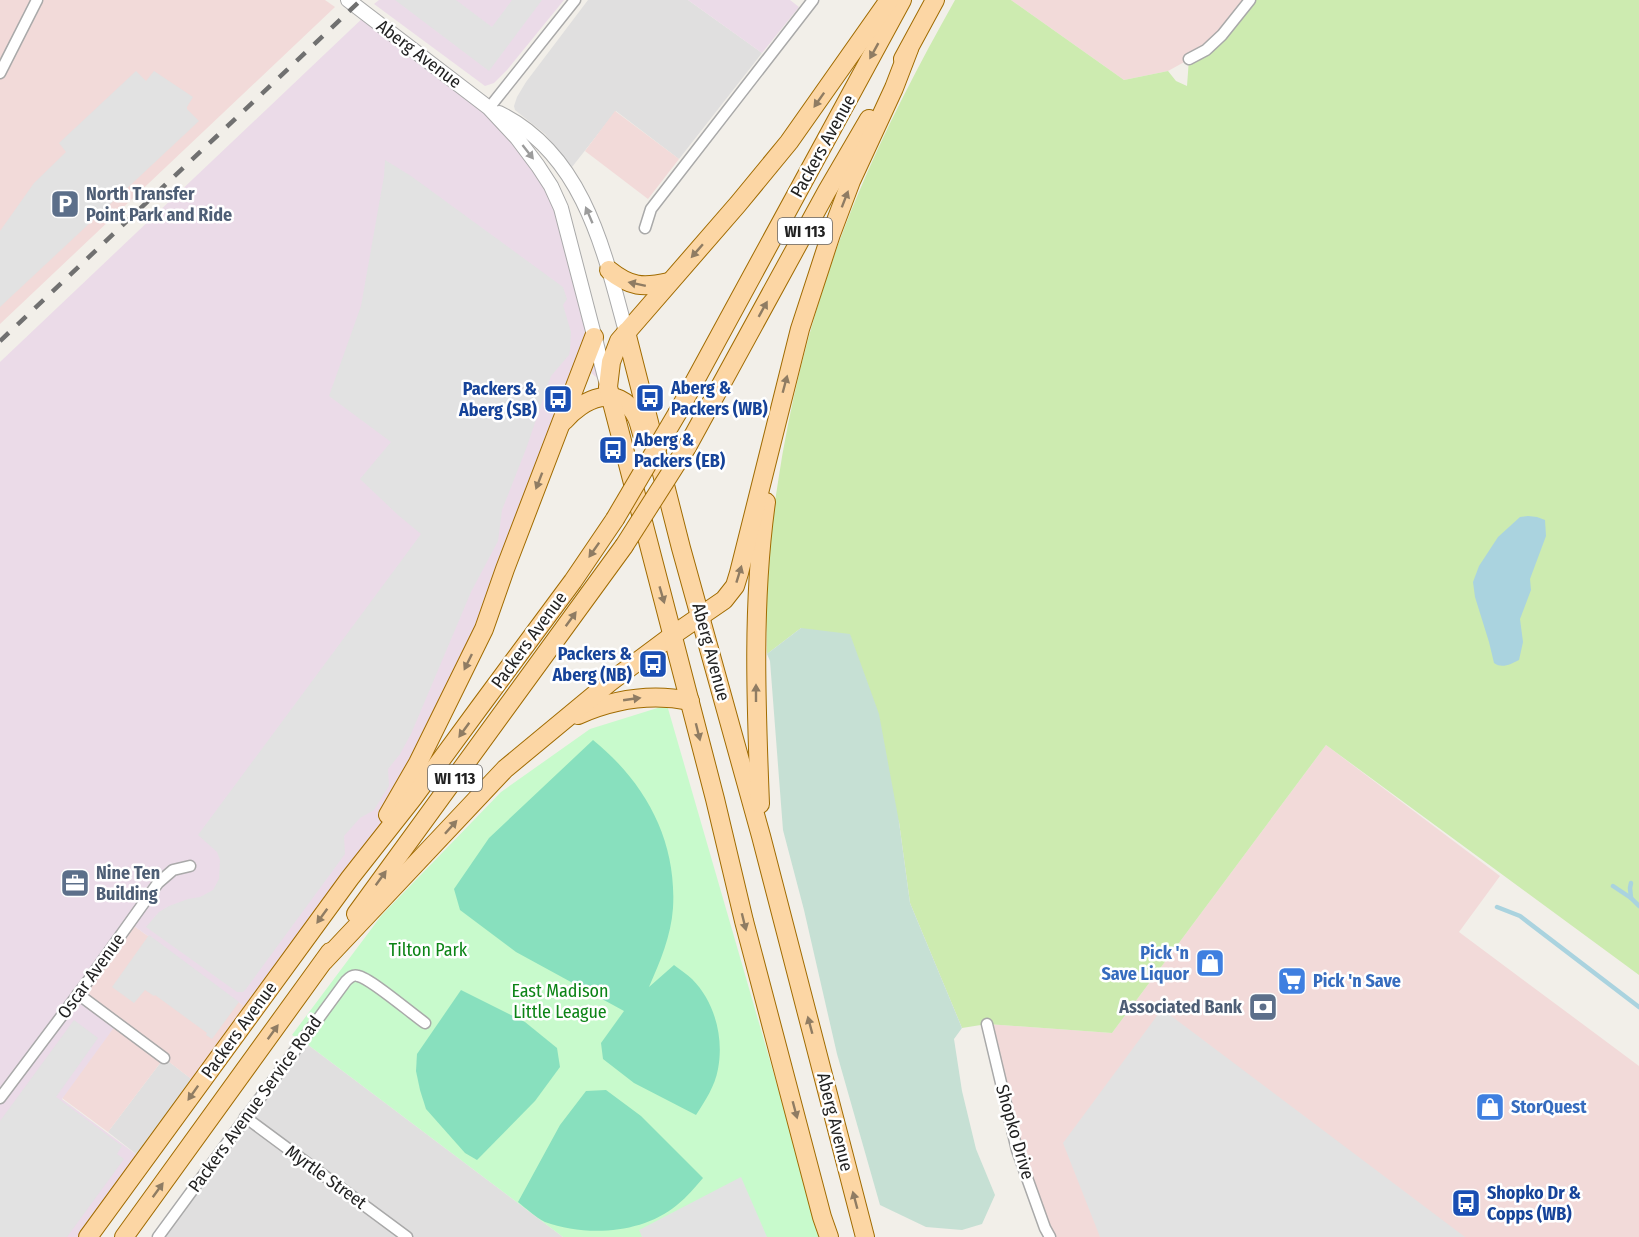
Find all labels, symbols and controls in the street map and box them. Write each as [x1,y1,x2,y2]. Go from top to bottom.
street label: Aberg Avenue [372,15,466,93]
one-way arrow [870,43,880,60]
street label: Packers Avenue [786,91,860,201]
one-way arrow [814,92,826,107]
one-way arrow [521,144,534,160]
place label: North Transfer Point Park and Ride [86,183,232,226]
parking icon: North Transfer Point Park and Ride [49,188,81,220]
one-way arrow [840,190,850,208]
one-way arrow [584,205,594,223]
road number: WI 113 [778,218,832,244]
one-way arrow [691,243,704,258]
one-way arrow [627,279,646,288]
one-way arrow [758,300,768,317]
one-way arrow [781,375,790,393]
place label: Aberg & Packers (WB) [670,377,768,420]
place label: Packers & Aberg (SB) [458,378,538,421]
bus stop icon: Aberg & Packers (WB) [634,382,666,414]
bus stop icon: Packers & Aberg (SB) [542,383,574,415]
place label: Aberg & Packers (EB) [633,429,726,472]
bus stop icon: Aberg & Packers (EB) [597,434,629,466]
one-way arrow [534,472,544,490]
one-way arrow [589,542,600,558]
one-way arrow [735,565,744,583]
one-way arrow [658,586,667,604]
street label: Packers Avenue [487,587,572,693]
street label: Aberg Avenue [687,600,735,704]
one-way arrow [565,612,577,628]
place label: Packers & Aberg (NB) [552,643,633,686]
bus stop icon: Packers & Aberg (NB) [637,648,669,680]
one-way arrow [463,653,473,671]
one-way arrow [751,684,761,703]
one-way arrow [623,695,642,704]
one-way arrow [458,722,470,737]
one-way arrow [694,723,703,741]
road number: WI 113 [428,765,482,791]
one-way arrow [444,819,458,834]
place label: Nine Ten Building [96,862,160,905]
office icon: Nine Ten Building [59,867,91,899]
one-way arrow [375,871,387,887]
one-way arrow [316,907,328,923]
one-way arrow [740,913,749,931]
street label: Oscar Avenue [53,929,129,1023]
park label: Tilton Park [389,939,468,961]
place label: Pick 'n Save Liquor [1101,942,1189,985]
shop icon: Pick 'n Save Liquor [1194,947,1226,979]
supermarket icon: Pick 'n Save [1276,965,1308,997]
place label: Pick 'n Save [1313,970,1401,992]
street label: Packers Avenue [197,977,282,1083]
park label: East Madison Little League [511,980,609,1023]
bank icon: Associated Bank [1247,991,1279,1023]
place label: Associated Bank [1118,996,1243,1018]
street label: Packers Avenue Service Road [184,1011,326,1197]
one-way arrow [804,1016,814,1035]
one-way arrow [266,1024,278,1039]
street label: Aberg Avenue [812,1070,858,1174]
street label: Shopko Drive [991,1082,1039,1182]
one-way arrow [187,1085,199,1101]
shop icon: StorQuest [1474,1091,1506,1123]
place label: StorQuest [1511,1096,1587,1118]
one-way arrow [790,1101,800,1119]
street label: Myrtle Street [281,1140,371,1214]
one-way arrow [152,1182,164,1198]
place label: Shopko Dr & Copps (WB) [1487,1182,1581,1225]
bus stop icon: Shopko Dr & Copps (WB) [1450,1187,1482,1219]
one-way arrow [850,1191,859,1209]

